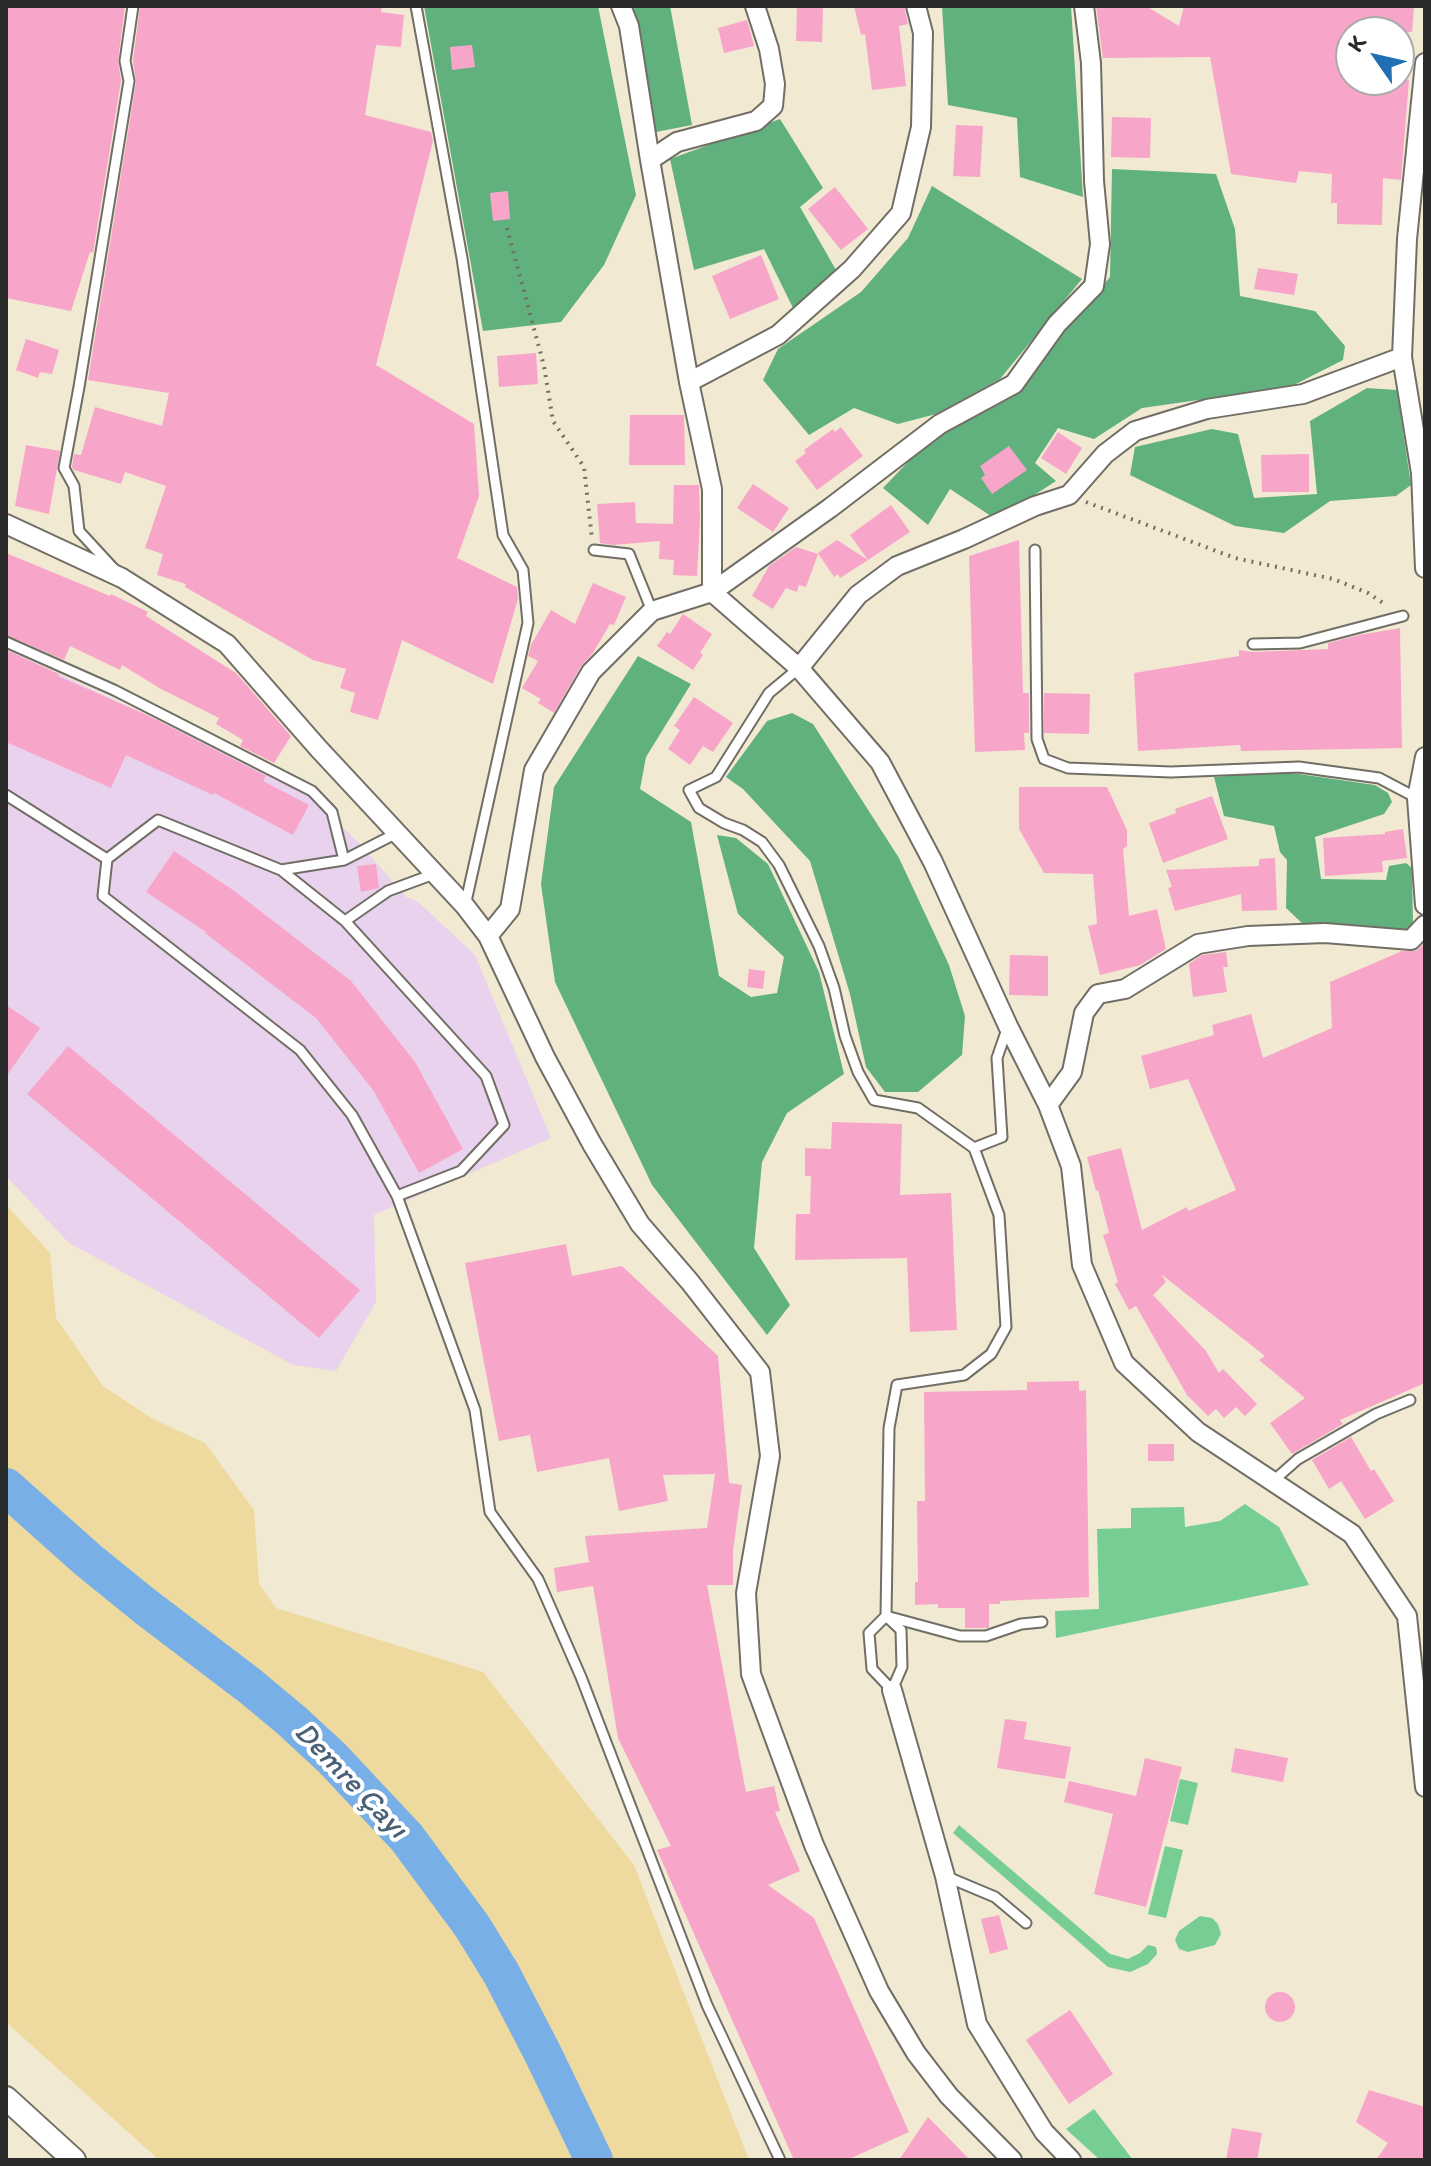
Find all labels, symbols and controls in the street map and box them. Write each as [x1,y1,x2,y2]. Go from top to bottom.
north arrow [1335,16,1415,96]
text: K [1341,30,1371,57]
water label: Demre Çayı [286,1715,414,1847]

